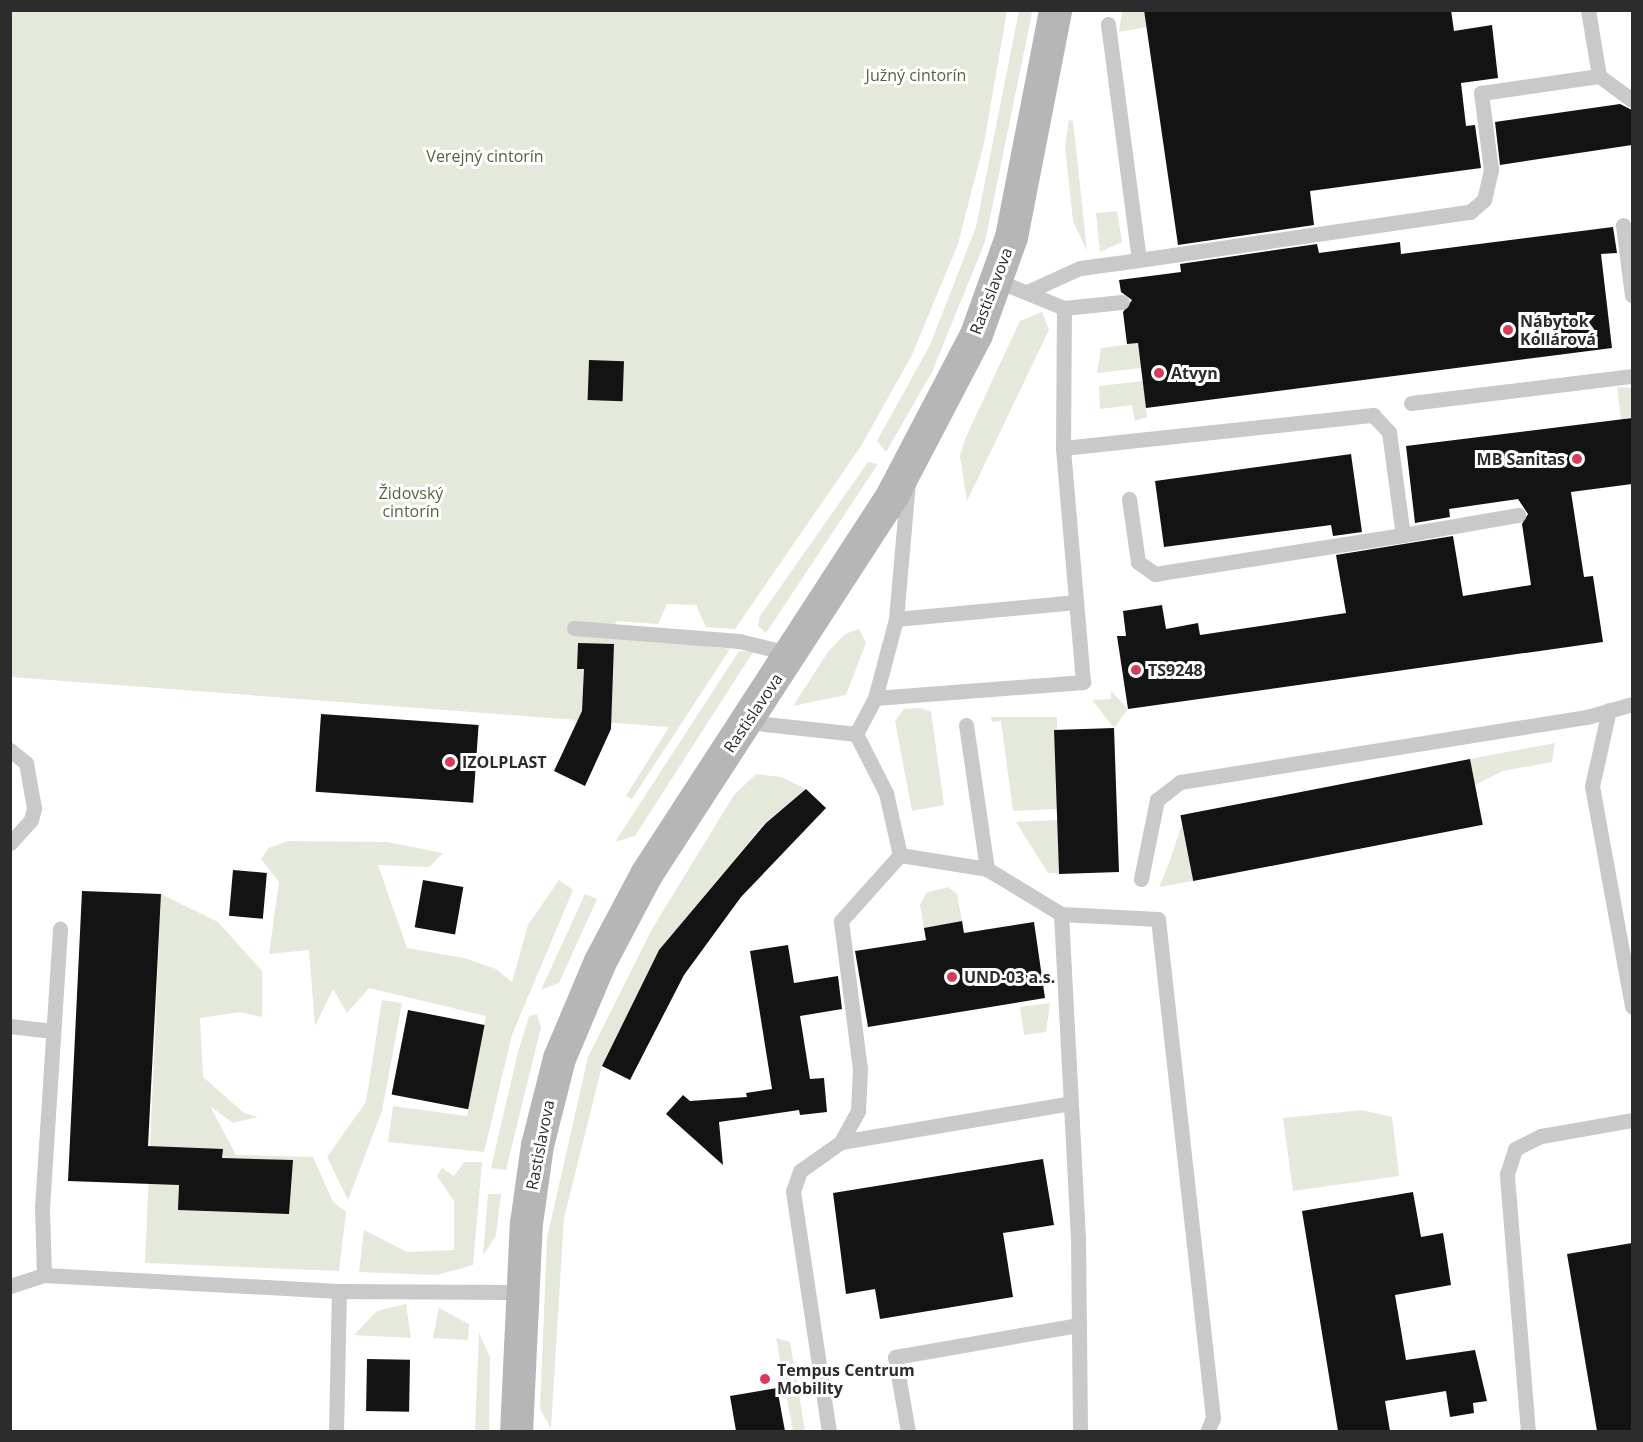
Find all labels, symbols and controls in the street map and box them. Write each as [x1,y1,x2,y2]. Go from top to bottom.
park label: Južný cintorín [866,65,966,85]
park label: Verejný cintorín [426,146,544,166]
street label: Rastislavova [966,245,1016,337]
place label: Nábytok Kollárová [1520,311,1596,349]
marker: Nábytok Kollárová [1501,323,1515,337]
place label: Atvyn [1171,363,1218,383]
marker: Atvyn [1152,366,1166,380]
place label: MB Sanitas [1477,449,1565,469]
marker: MB Sanitas [1570,452,1584,466]
park label: Židovský cintorín [379,483,443,521]
place label: TS9248 [1148,660,1203,680]
marker: TS9248 [1129,663,1143,677]
street label: Rastislavova [720,670,786,756]
place label: IZOLPLAST [462,752,547,772]
marker: IZOLPLAST [443,755,457,769]
place label: UND-03 a.s. [964,967,1055,987]
marker: UND-03 a.s. [945,970,959,984]
street label: Rastislavova [522,1098,558,1192]
place label: Tempus Centrum Mobility [777,1360,915,1398]
marker: Tempus Centrum Mobility [758,1372,772,1386]

